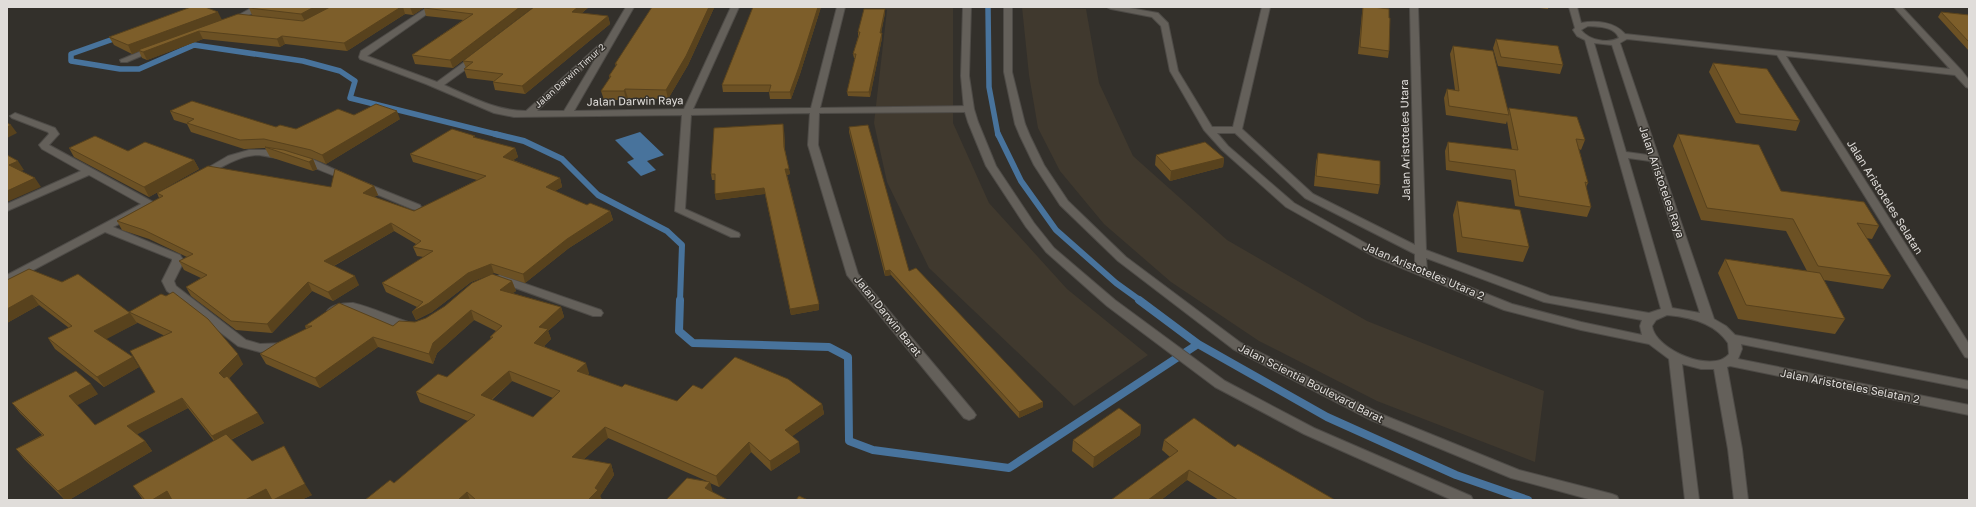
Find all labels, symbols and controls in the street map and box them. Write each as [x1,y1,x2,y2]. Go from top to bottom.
street label: Jalan Darwin Timur 2 [532,41,607,110]
street label: Jalan Aristoteles Utara [1397,79,1412,201]
street label: Jalan Darwin Raya [586,93,683,108]
street label: Jalan Aristoteles Raya [1637,124,1688,240]
street label: Jalan Aristoteles Selatan [1845,137,1926,256]
street label: Jalan Aristoteles Utara 2 [1362,239,1487,302]
street label: Jalan Darwin Barat [852,273,925,358]
street label: Jalan Scientia Boulevard Barat [1237,340,1386,425]
street label: Jalan Aristoteles Selatan 2 [1779,366,1921,405]

